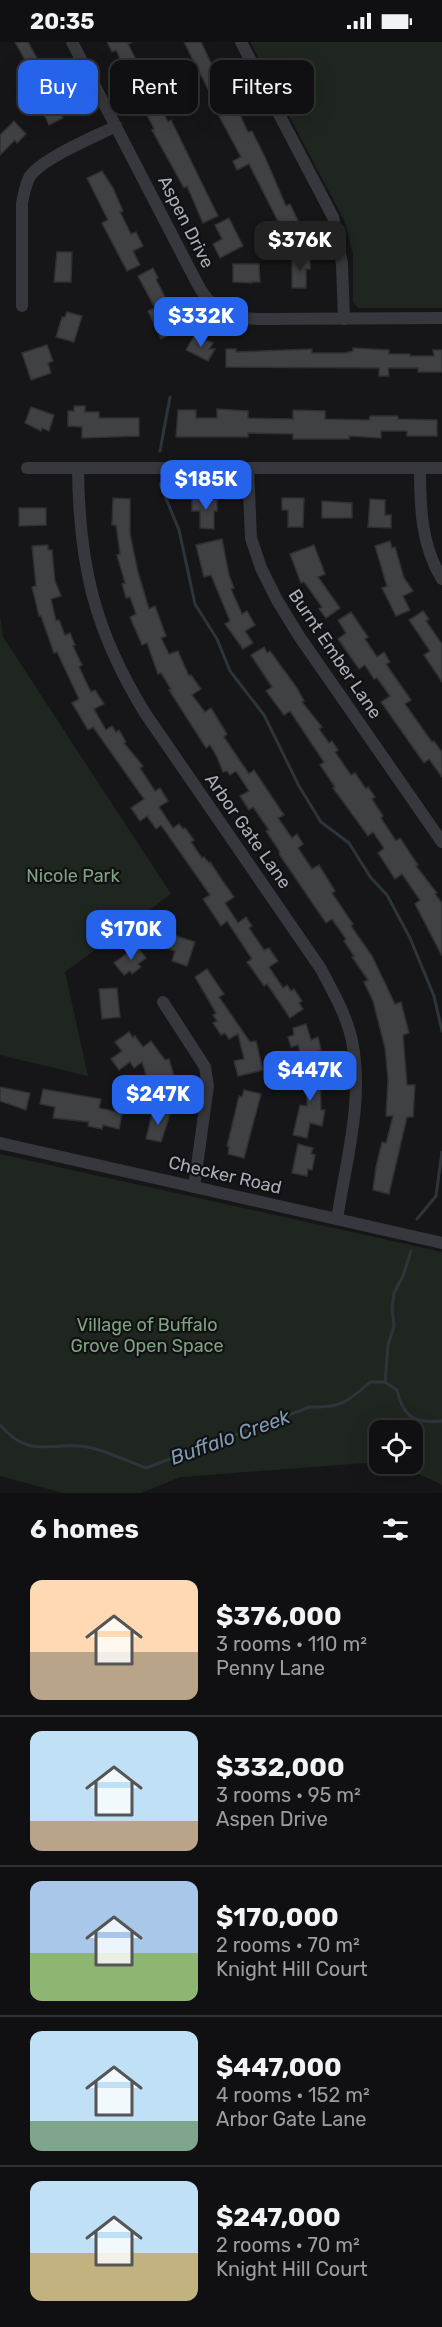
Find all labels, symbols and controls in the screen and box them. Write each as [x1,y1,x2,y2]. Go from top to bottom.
text: 20:35 [30,8,94,35]
chip: Buy [18,60,98,114]
chip: Rent [110,60,198,114]
chip: Filters [210,60,314,114]
street label: Aspen Drive [153,172,219,272]
pin: $376K [258,221,342,272]
text: $376K [268,228,332,252]
pin: $332K [159,297,243,348]
text: $332K [168,304,234,328]
pin: $185K [164,460,248,511]
text: $185K [174,467,238,491]
street label: Burnt Ember Lane [284,585,386,723]
street label: Arbor Gate Lane [200,769,296,893]
park label: Nicole Park [26,865,120,887]
pin: $170K [89,910,173,961]
text: $170K [100,917,162,941]
pin: $447K [268,1051,352,1102]
text: $447K [278,1058,342,1082]
pin: $247K [116,1075,200,1126]
text: $247K [126,1082,190,1106]
street label: Checker Road [166,1151,284,1199]
park label: Village of Buffalo Grove Open Space [70,1314,224,1357]
water label: Buffalo Creek [167,1404,294,1470]
map controls [369,1420,423,1474]
button: locate [369,1420,423,1474]
icon: filters [379,1513,412,1546]
text: 6 homes [30,1514,139,1545]
text: $376,000 [216,1601,342,1632]
icon: home [78,1604,150,1676]
text: 3 rooms · 110 m² [216,1632,367,1656]
text: Penny Lane [216,1656,325,1680]
text: $332,000 [216,1752,345,1783]
icon: home [78,1755,150,1827]
text: 3 rooms · 95 m² [216,1783,361,1807]
text: Aspen Drive [216,1807,328,1831]
text: $170,000 [216,1902,339,1933]
icon: home [78,1905,150,1977]
text: 2 rooms · 70 m² [216,1933,360,1957]
text: Knight Hill Court [216,1957,368,1981]
text: $447,000 [216,2052,342,2083]
icon: home [78,2055,150,2127]
text: 4 rooms · 152 m² [216,2083,370,2107]
text: Arbor Gate Lane [216,2107,367,2131]
text: $247,000 [216,2202,341,2233]
icon: home [78,2205,150,2277]
text: 2 rooms · 70 m² [216,2233,360,2257]
text: Knight Hill Court [216,2257,368,2281]

